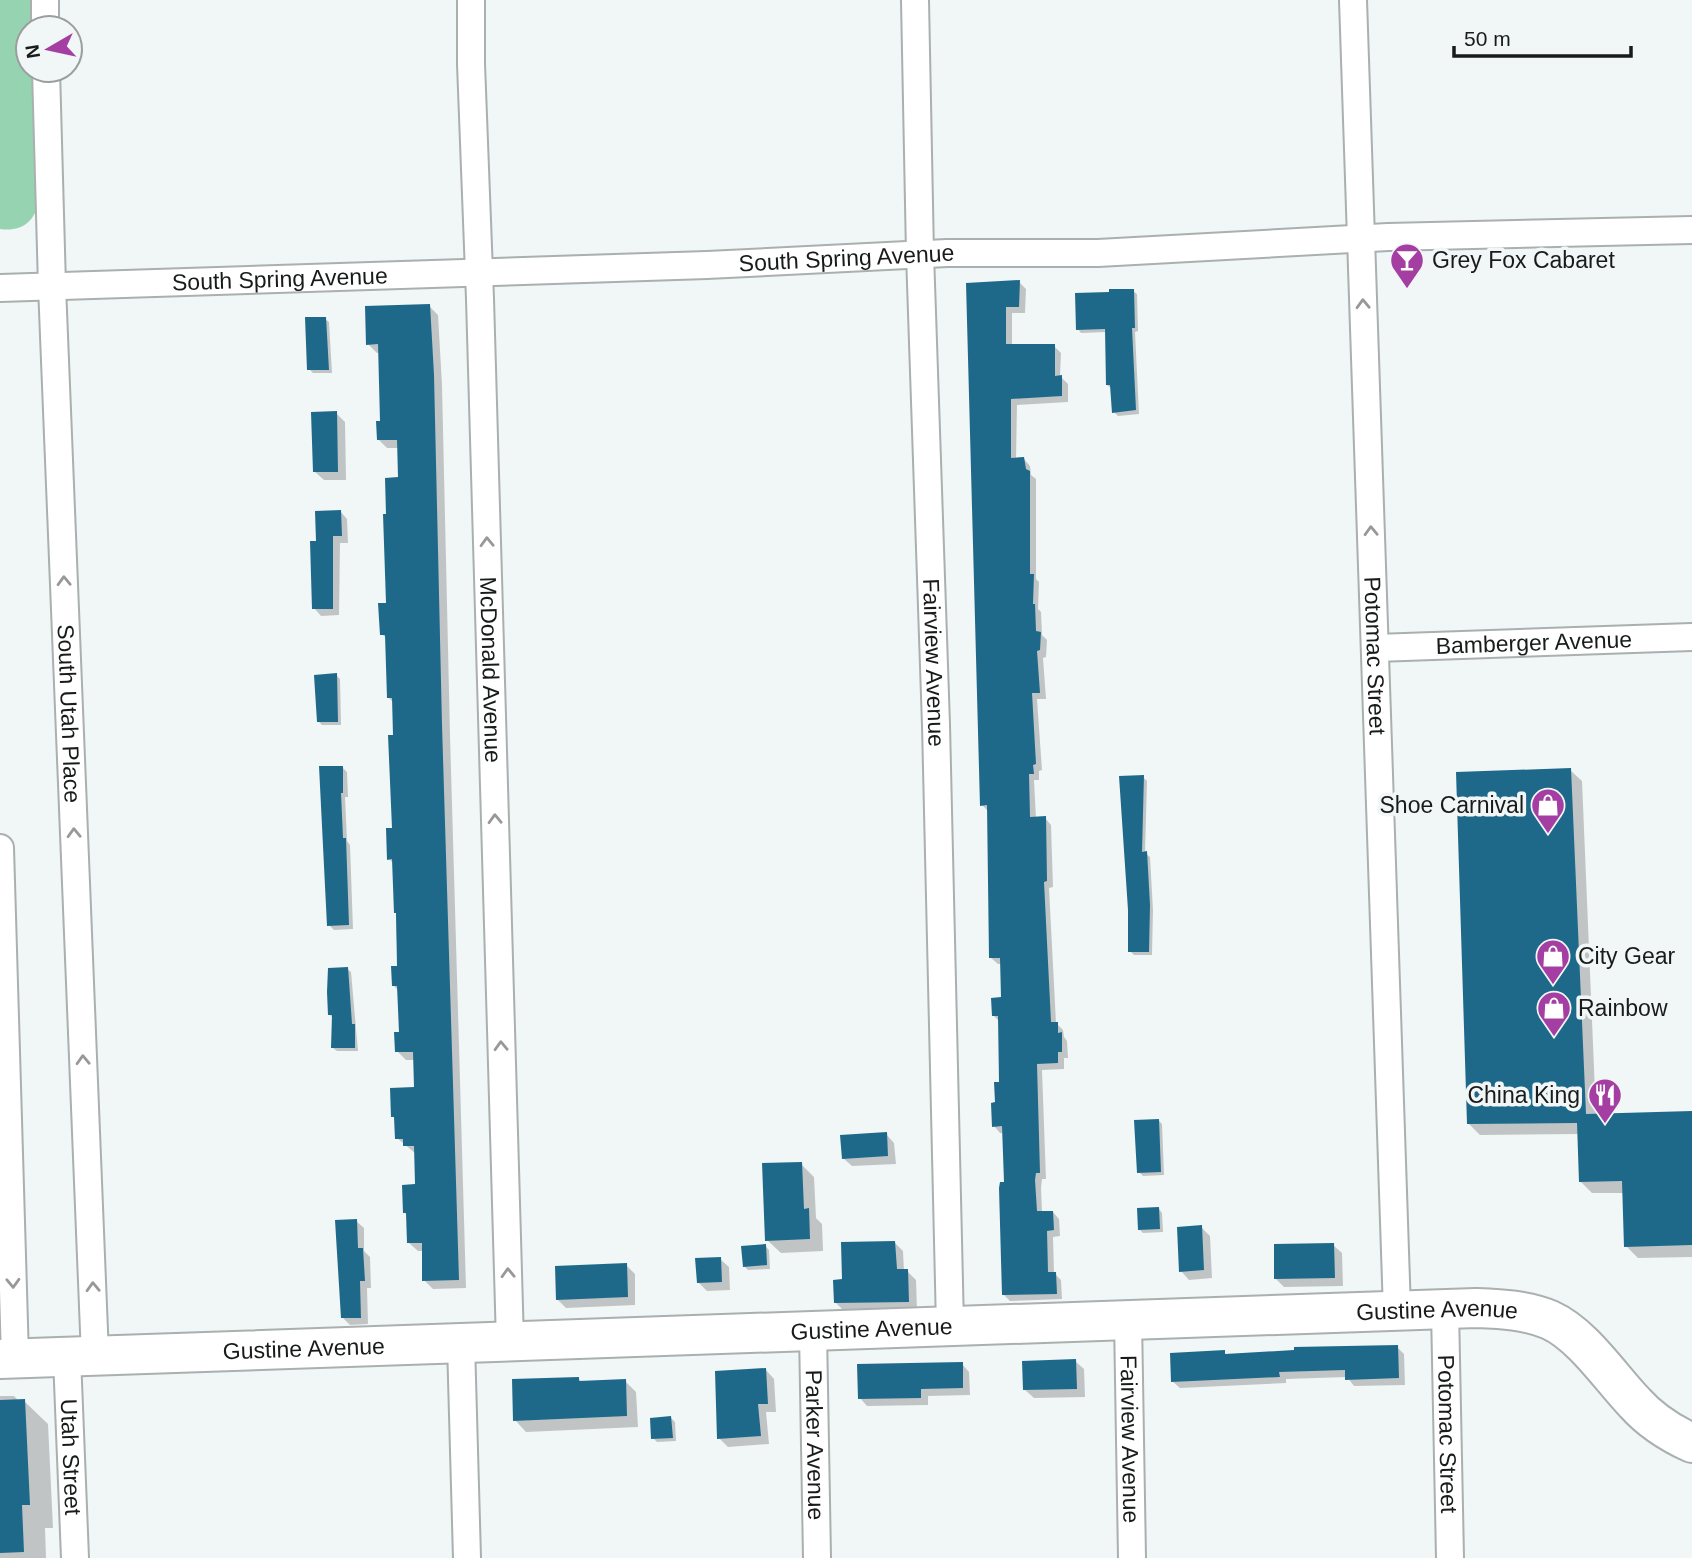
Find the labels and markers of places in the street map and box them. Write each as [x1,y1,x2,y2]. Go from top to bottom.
bar icon: Grey Fox Cabaret [1388,241,1426,290]
place label: Grey Fox Cabaret [1432,247,1615,273]
shop icon: Shoe Carnival [1529,786,1567,835]
place label: Shoe Carnival [1380,792,1524,818]
shop icon: City Gear [1534,937,1572,986]
place label: City Gear [1578,943,1675,969]
shop icon: Rainbow [1535,989,1573,1038]
place label: Rainbow [1578,995,1668,1021]
restaurant icon: China King [1586,1076,1624,1125]
place label: China King [1467,1082,1580,1108]

